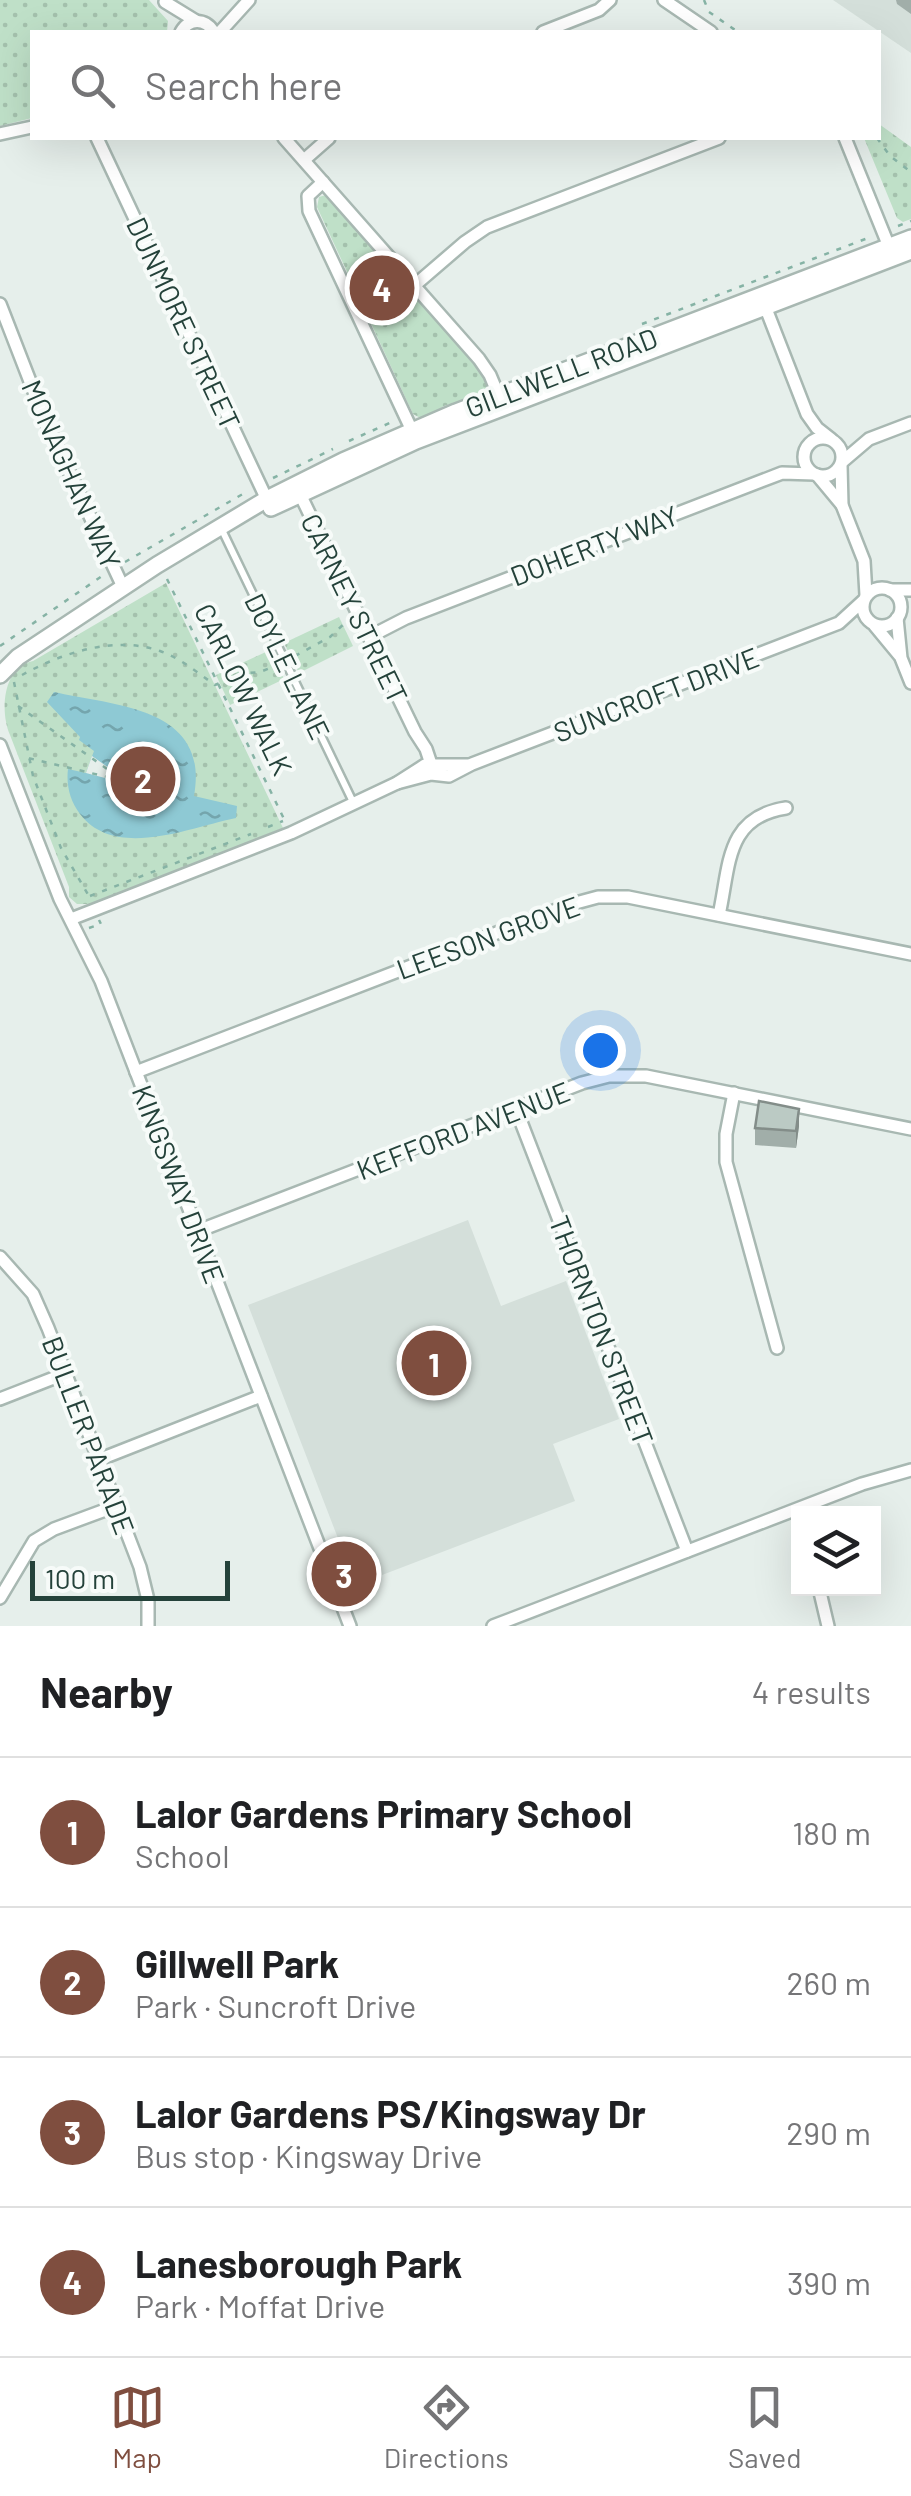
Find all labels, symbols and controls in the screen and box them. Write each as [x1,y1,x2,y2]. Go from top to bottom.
search box [30,30,881,140]
icon: search [65,58,120,113]
text: Search here [145,62,343,108]
street label: DUNMORE STREET [120,212,248,434]
pin: 4 [350,250,414,326]
street label: GILLWELL ROAD [460,320,662,424]
street label: MONAGHAN WAY [15,374,129,574]
street label: DOHERTY WAY [505,497,683,593]
street label: CARNEY STREET [294,508,416,708]
street label: DOYLE LANE [238,587,338,745]
street label: CARLOW WALK [188,598,300,780]
street label: SUNCROFT DRIVE [549,639,763,749]
pin: 2 [110,742,176,816]
street label: LEESON GROVE [392,888,584,986]
your location [575,1025,626,1076]
street label: KEFFORD AVENUE [351,1074,575,1186]
street label: KINGSWAY DRIVE [126,1080,232,1288]
street label: THORNTON STREET [543,1211,661,1449]
pin: 1 [402,1326,466,1400]
street label: BULLER PARADE [36,1331,142,1539]
map controls [791,1506,881,1596]
button: layers [791,1506,881,1596]
pin: 3 [312,1536,376,1612]
scale bar [30,1556,230,1600]
text: 100 m [45,1561,115,1595]
text: Nearby [40,1666,173,1716]
text: 4 results [752,1672,871,1710]
text: Lalor Gardens Primary School [135,1790,632,1836]
text: 1 [67,1813,78,1851]
text: 180 m [792,1813,871,1851]
text: School [135,1836,230,1874]
text: Gillwell Park [135,1940,339,1986]
text: 2 [64,1963,81,2001]
text: 260 m [786,1963,871,2001]
text: Park · Suncroft Drive [135,1986,416,2024]
text: Lalor Gardens PS/Kingsway Dr [135,2090,646,2136]
text: 3 [64,2113,81,2151]
text: 290 m [786,2113,871,2151]
text: Bus stop · Kingsway Drive [135,2136,482,2174]
text: Lanesborough Park [135,2240,462,2286]
text: 4 [63,2263,82,2301]
text: 390 m [787,2263,871,2301]
text: Park · Moffat Drive [135,2286,385,2324]
tab: Map [110,2380,165,2474]
tab: Directions [384,2380,509,2474]
tab: Saved [728,2380,801,2474]

